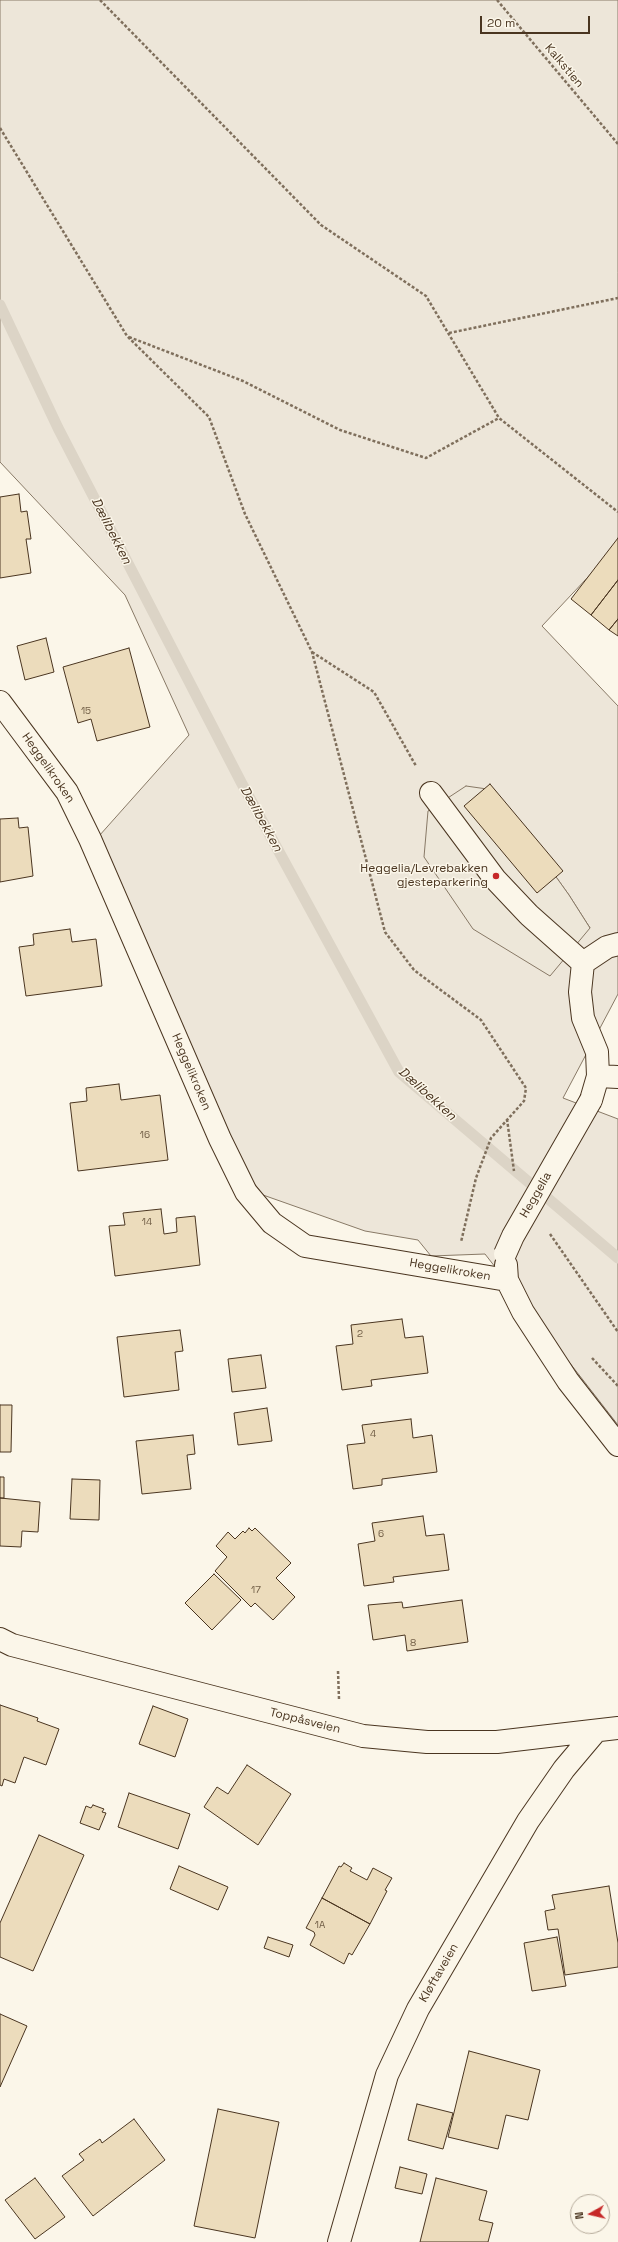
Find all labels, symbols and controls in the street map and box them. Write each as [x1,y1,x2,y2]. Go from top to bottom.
scale bar [482,8,592,34]
text: 20 m [487,15,515,31]
street label: Kalkstien [542,41,586,91]
water label: Dælibekken [88,495,134,567]
house number: 15 [81,705,91,717]
street label: Heggelikroken [19,730,77,806]
water label: Dælibekken [237,784,285,854]
place label: Heggelia/Levrebakken gjesteparkering [360,862,488,890]
marker: Heggelia/Levrebakken gjesteparkering [491,871,501,881]
street label: Heggelikroken [168,1031,214,1113]
water label: Dælibekken [395,1064,459,1124]
house number: 16 [140,1129,150,1141]
street label: Heggelia [517,1170,555,1220]
house number: 14 [142,1216,152,1228]
street label: Heggelikroken [408,1256,492,1284]
house number: 2 [357,1328,363,1340]
house number: 4 [370,1428,376,1440]
house number: 6 [378,1528,384,1540]
house number: 17 [251,1584,261,1596]
house number: 8 [410,1637,416,1649]
street label: Toppåsveien [268,1705,342,1737]
house number: 1A [315,1919,325,1931]
street label: Kløftaveien [416,1941,462,2005]
north arrow [570,2194,610,2234]
text: N [572,2211,587,2220]

